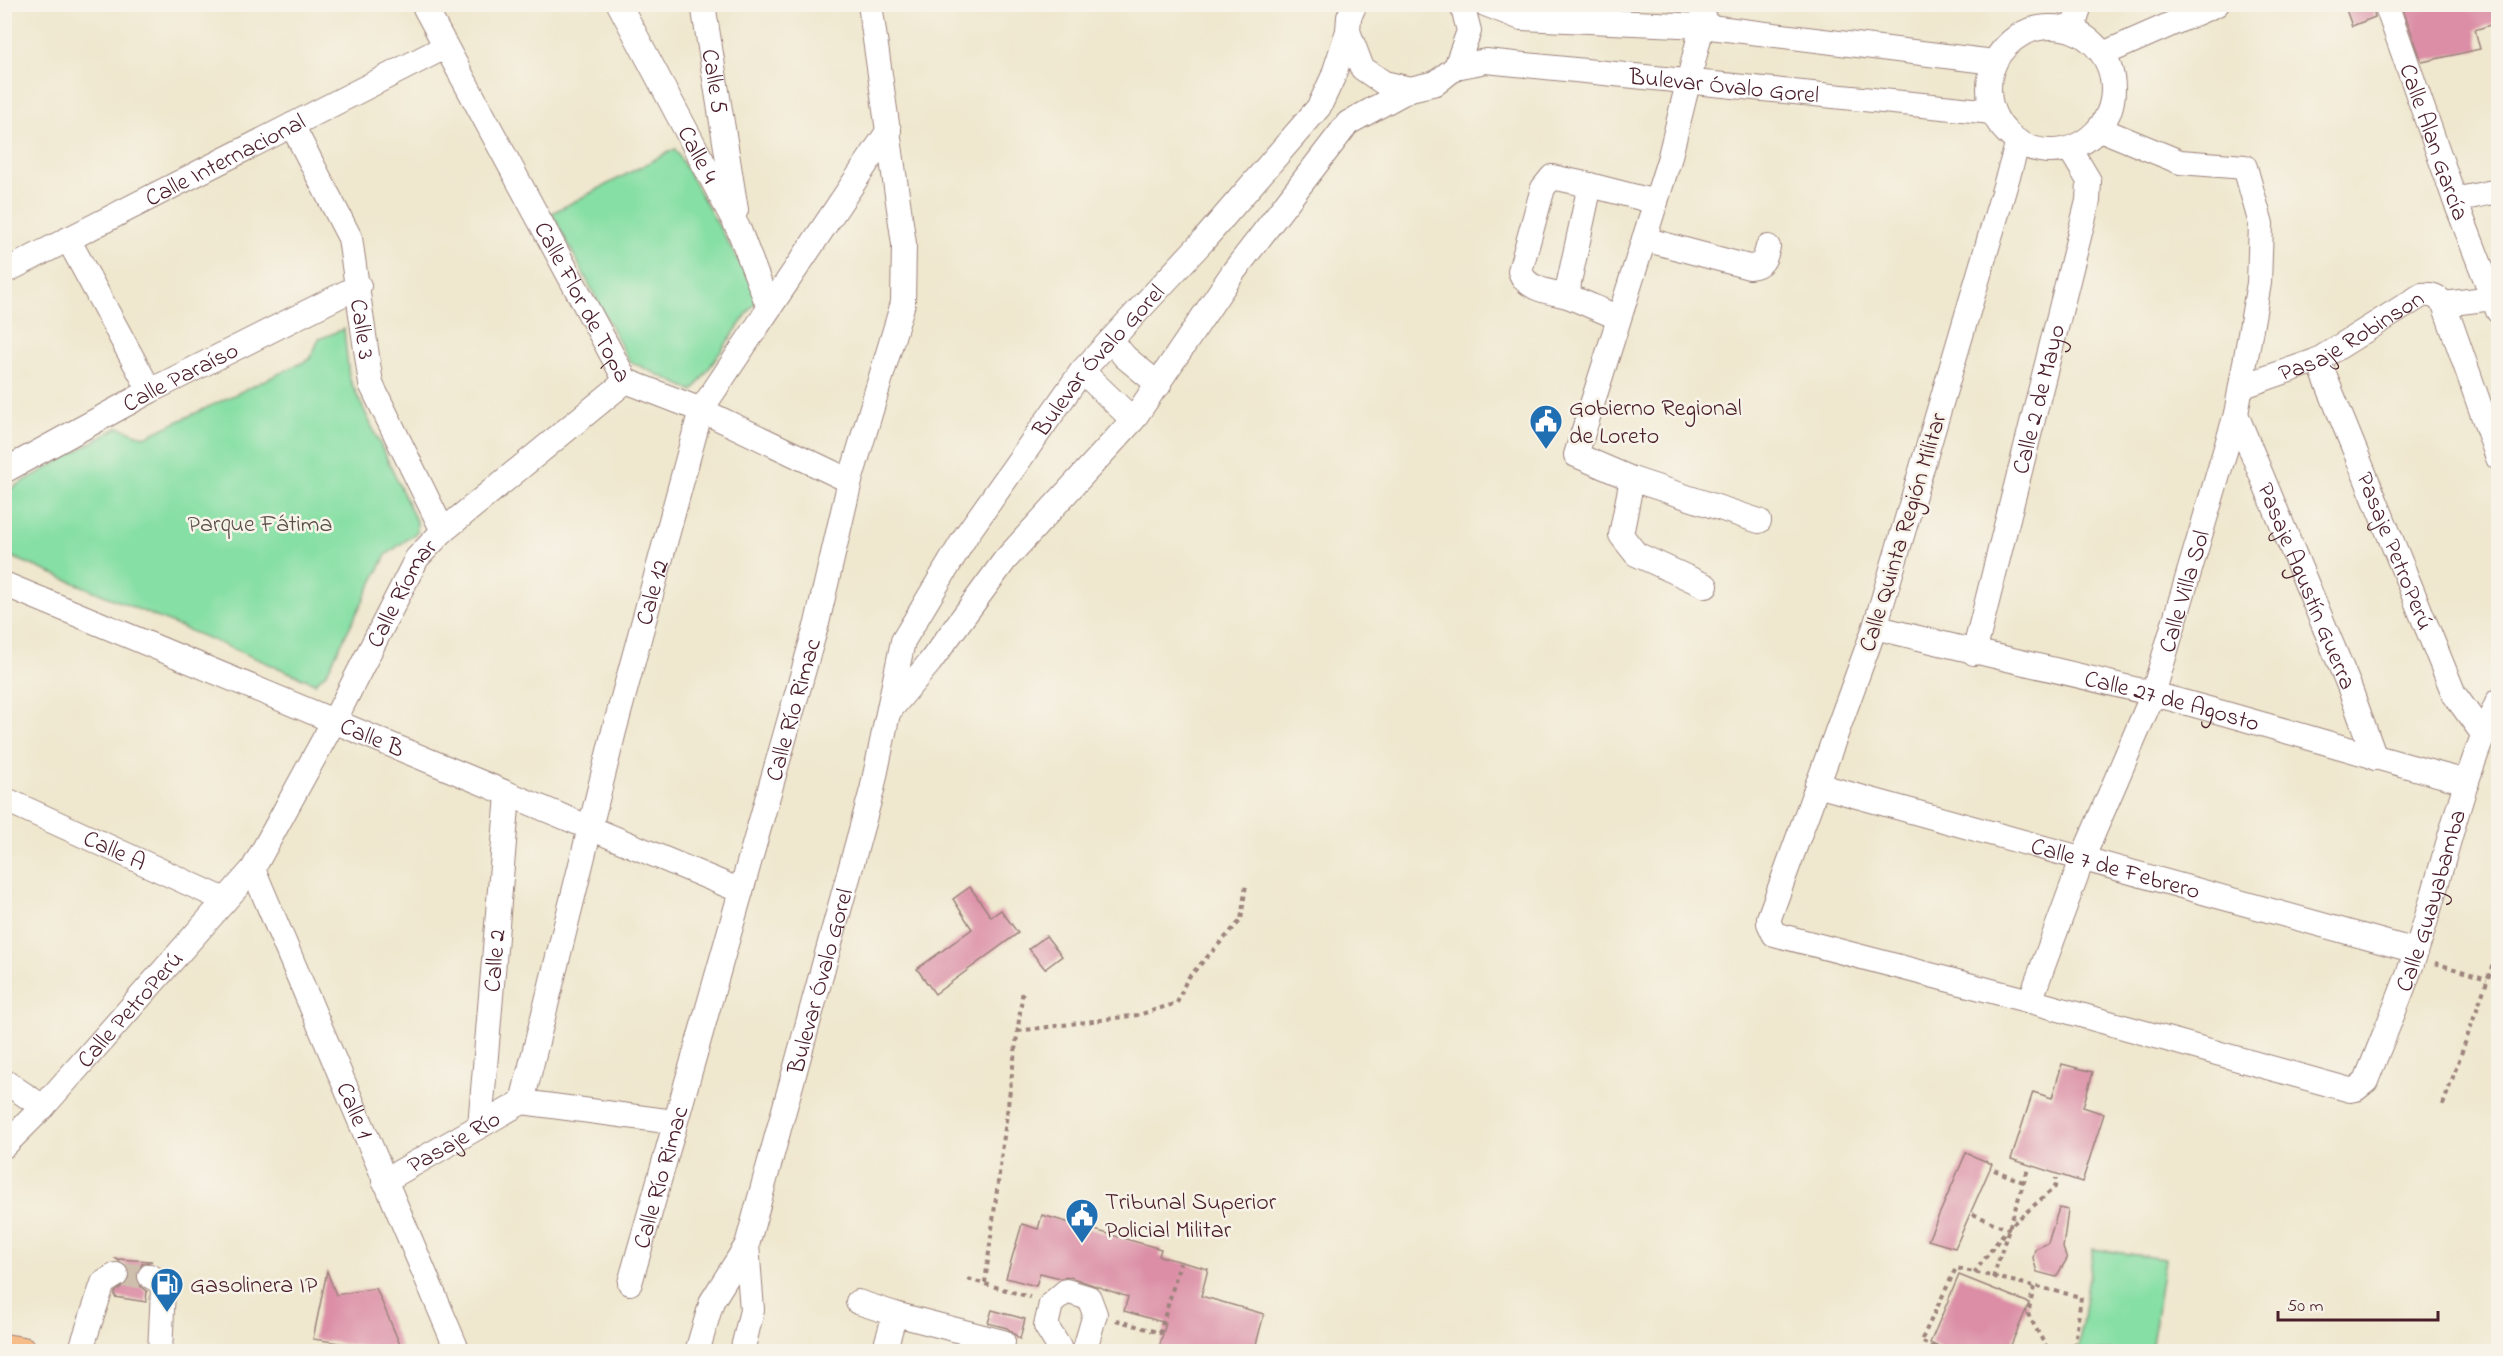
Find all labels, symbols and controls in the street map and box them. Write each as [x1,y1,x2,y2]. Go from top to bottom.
street label: Calle 5 [690,47,735,116]
street label: Calle Alan García [2388,59,2476,226]
street label: Bulevar Óvalo Gorel [1626,60,1821,114]
street label: Calle Internacional [140,106,312,217]
street label: Calle 4 [667,120,726,191]
street label: Calle Flor de Topa [523,216,639,390]
street label: Bulevar Óvalo Gorel [1025,277,1174,446]
street label: Pasaje Robinson [2274,283,2432,392]
street label: Calle 3 [339,297,382,362]
street label: Calle 2 de Mayo [2005,321,2076,478]
street label: Calle Paraíso [117,334,245,423]
place label: Gobierno Regional de Loreto [1569,392,1742,455]
public building icon: Gobierno Regional de Loreto [1528,403,1564,450]
street label: Calle Quinta Región Militar [1851,408,1958,657]
street label: Pasaje PetroPerú [2346,467,2441,636]
street label: Pasaje Agustín Guerra [2246,478,2364,696]
park label: Parque Fátima [188,508,332,543]
street label: Calle Villa Sol [2151,527,2221,657]
street label: Calle Ríomar [359,531,447,655]
street label: Cale 12 [628,556,680,630]
street label: Calle Río Rimac [758,634,832,786]
street label: Calle 27 de Agosto [2080,663,2263,742]
street label: Calle B [334,710,409,768]
street label: Calle Guayabamba [2388,806,2477,998]
street label: Calle A [77,822,151,882]
street label: Calle 7 de Febrero [2026,830,2204,910]
street label: Bulevar Óvalo Gorel [780,885,864,1079]
street label: Calle 2 [476,928,517,994]
street label: Calle PetroPerú [70,944,193,1077]
street label: Calle 1 [325,1077,381,1145]
street label: Calle Río Rimac [626,1102,699,1253]
street label: Pasaje Río [402,1103,508,1184]
place label: Tribunal Superior Policial Militar [1105,1186,1277,1249]
public building icon: Tribunal Superior Policial Militar [1064,1197,1100,1244]
fuel station icon: Gasolinera IP [149,1266,185,1313]
place label: Gasolinera IP [190,1269,318,1304]
scale bar [2278,1284,2438,1322]
text: 50 m [2287,1294,2324,1320]

